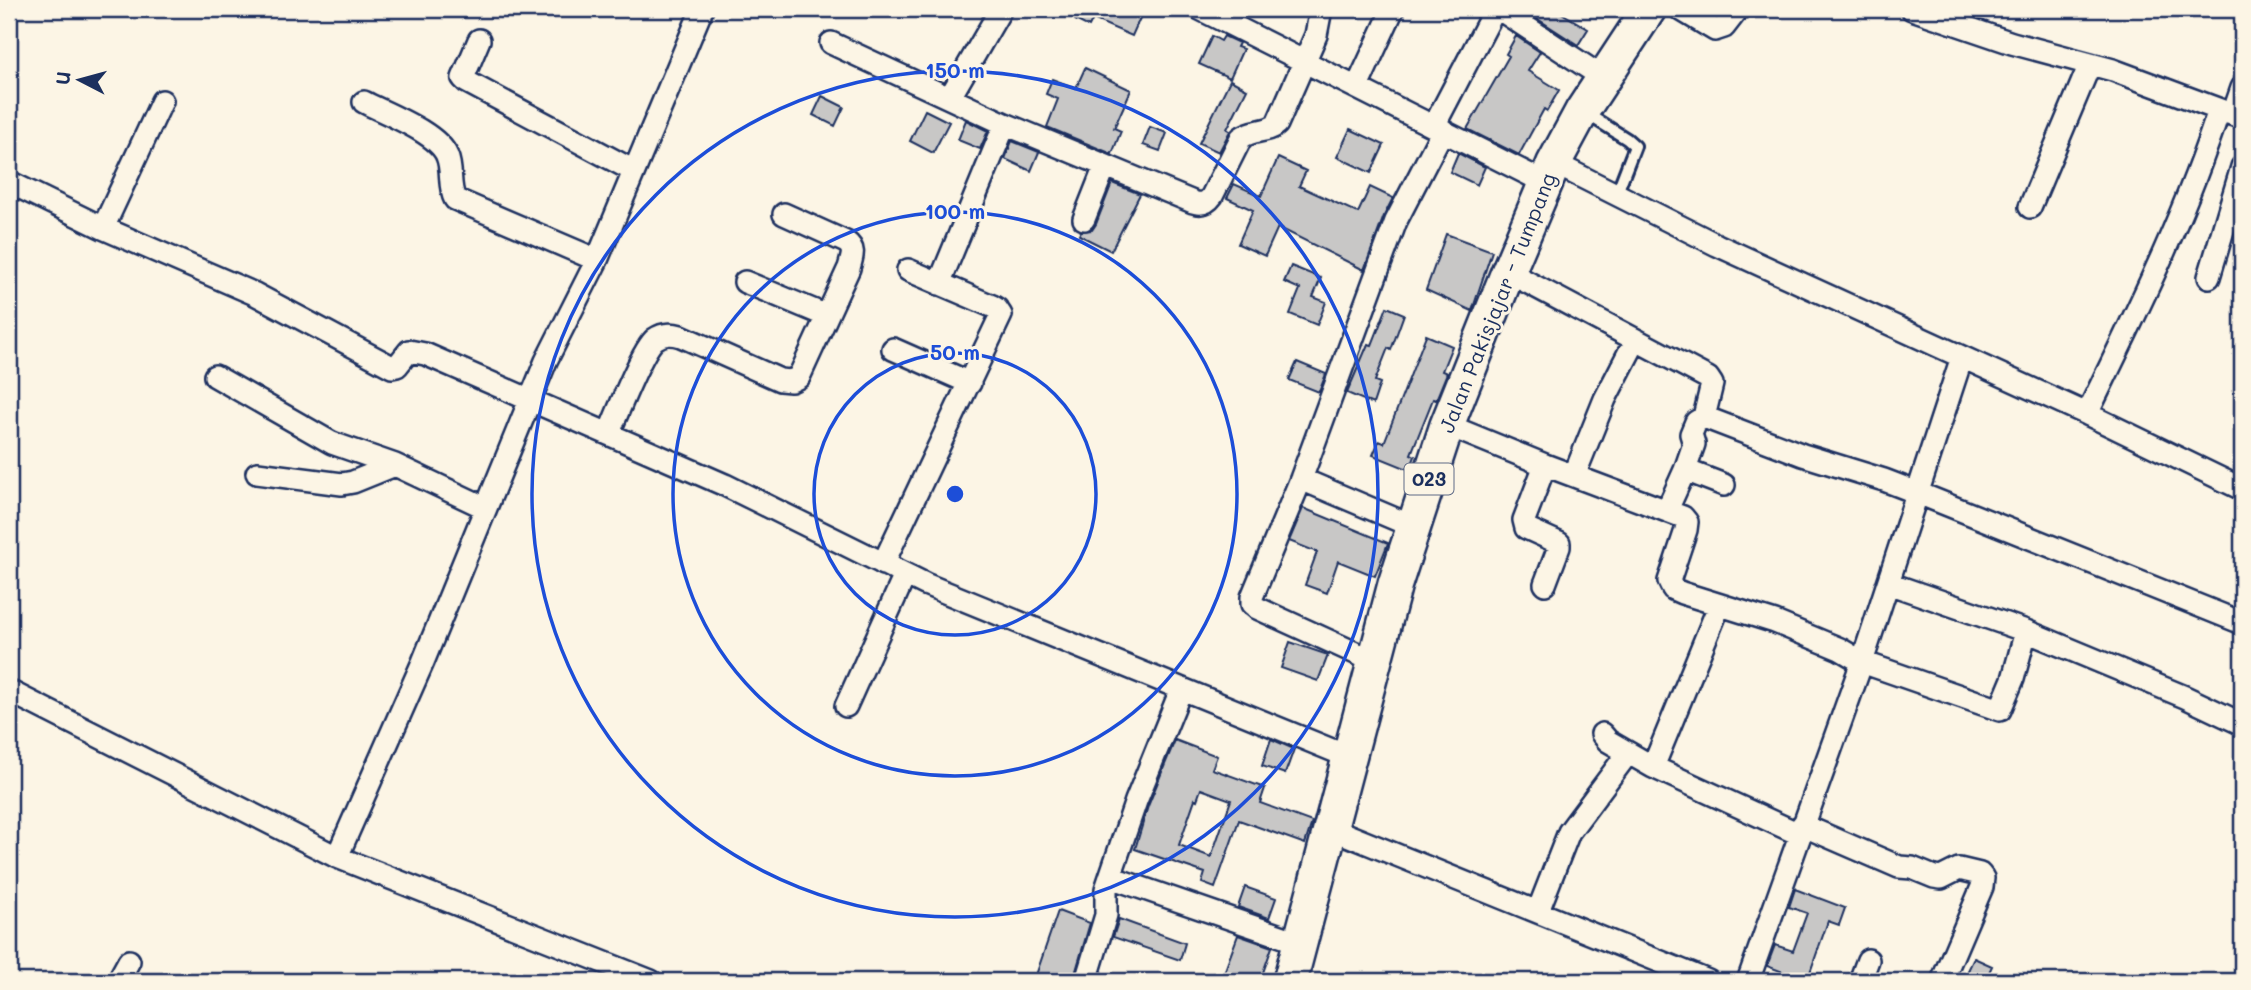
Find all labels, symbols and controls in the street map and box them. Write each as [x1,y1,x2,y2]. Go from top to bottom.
north arrow [46,46,116,116]
text: 150 m [925,56,985,83]
text: U [49,70,76,86]
street label: Jalan Pakisjajar - Tumpang [1432,169,1561,436]
text: 100 m [925,197,985,224]
text: 50 m [930,338,980,365]
road number: 023 [1404,464,1454,494]
centre of rings [943,482,967,506]

